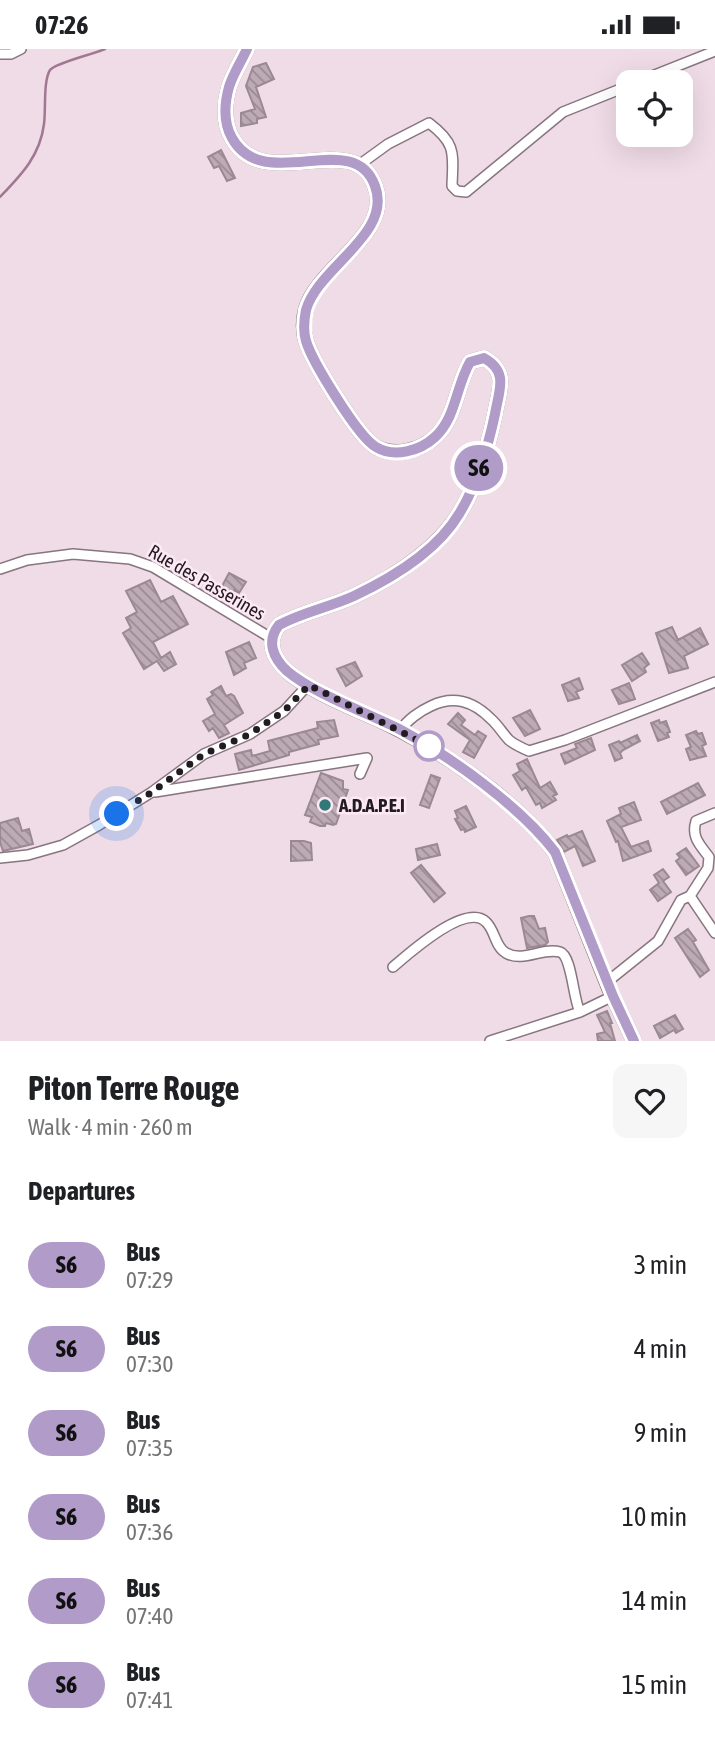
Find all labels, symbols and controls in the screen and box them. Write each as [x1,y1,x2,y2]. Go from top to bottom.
text: 07:26 [35,10,89,40]
map controls [616,70,693,147]
button: locate [616,70,693,147]
line badge: S6 [448,445,510,491]
text: S6 [468,454,490,481]
street label: Rue des Passerines [145,540,270,624]
unlabelled marker [414,731,444,761]
place label: A.D.A.P.E.I [338,794,405,816]
your location [99,796,134,831]
marker: A.D.A.P.E.I [317,797,333,813]
button: heart [613,1064,687,1138]
text: Piton Terre Rouge [28,1069,240,1107]
text: Walk · 4 min · 260 m [28,1114,192,1140]
text: Departures [28,1176,135,1206]
text: Bus [126,1237,160,1267]
text: 3 min [634,1250,687,1280]
text: S6 [56,1251,77,1278]
text: 07:29 [126,1267,173,1293]
text: Bus [126,1321,160,1351]
text: 4 min [634,1334,687,1364]
text: S6 [56,1335,77,1362]
text: 07:30 [126,1351,173,1377]
text: Bus [126,1405,160,1435]
text: 9 min [634,1418,687,1448]
text: S6 [56,1419,77,1446]
text: 07:35 [126,1435,173,1461]
text: Bus [126,1489,160,1519]
text: 10 min [622,1502,687,1532]
text: S6 [56,1503,77,1530]
text: 07:36 [126,1519,173,1545]
text: Bus [126,1573,160,1603]
text: 14 min [622,1586,687,1616]
text: S6 [56,1587,77,1614]
text: 07:40 [126,1603,173,1629]
text: Bus [126,1657,160,1687]
text: 15 min [622,1670,687,1700]
text: S6 [56,1671,77,1698]
text: 07:41 [126,1687,173,1713]

